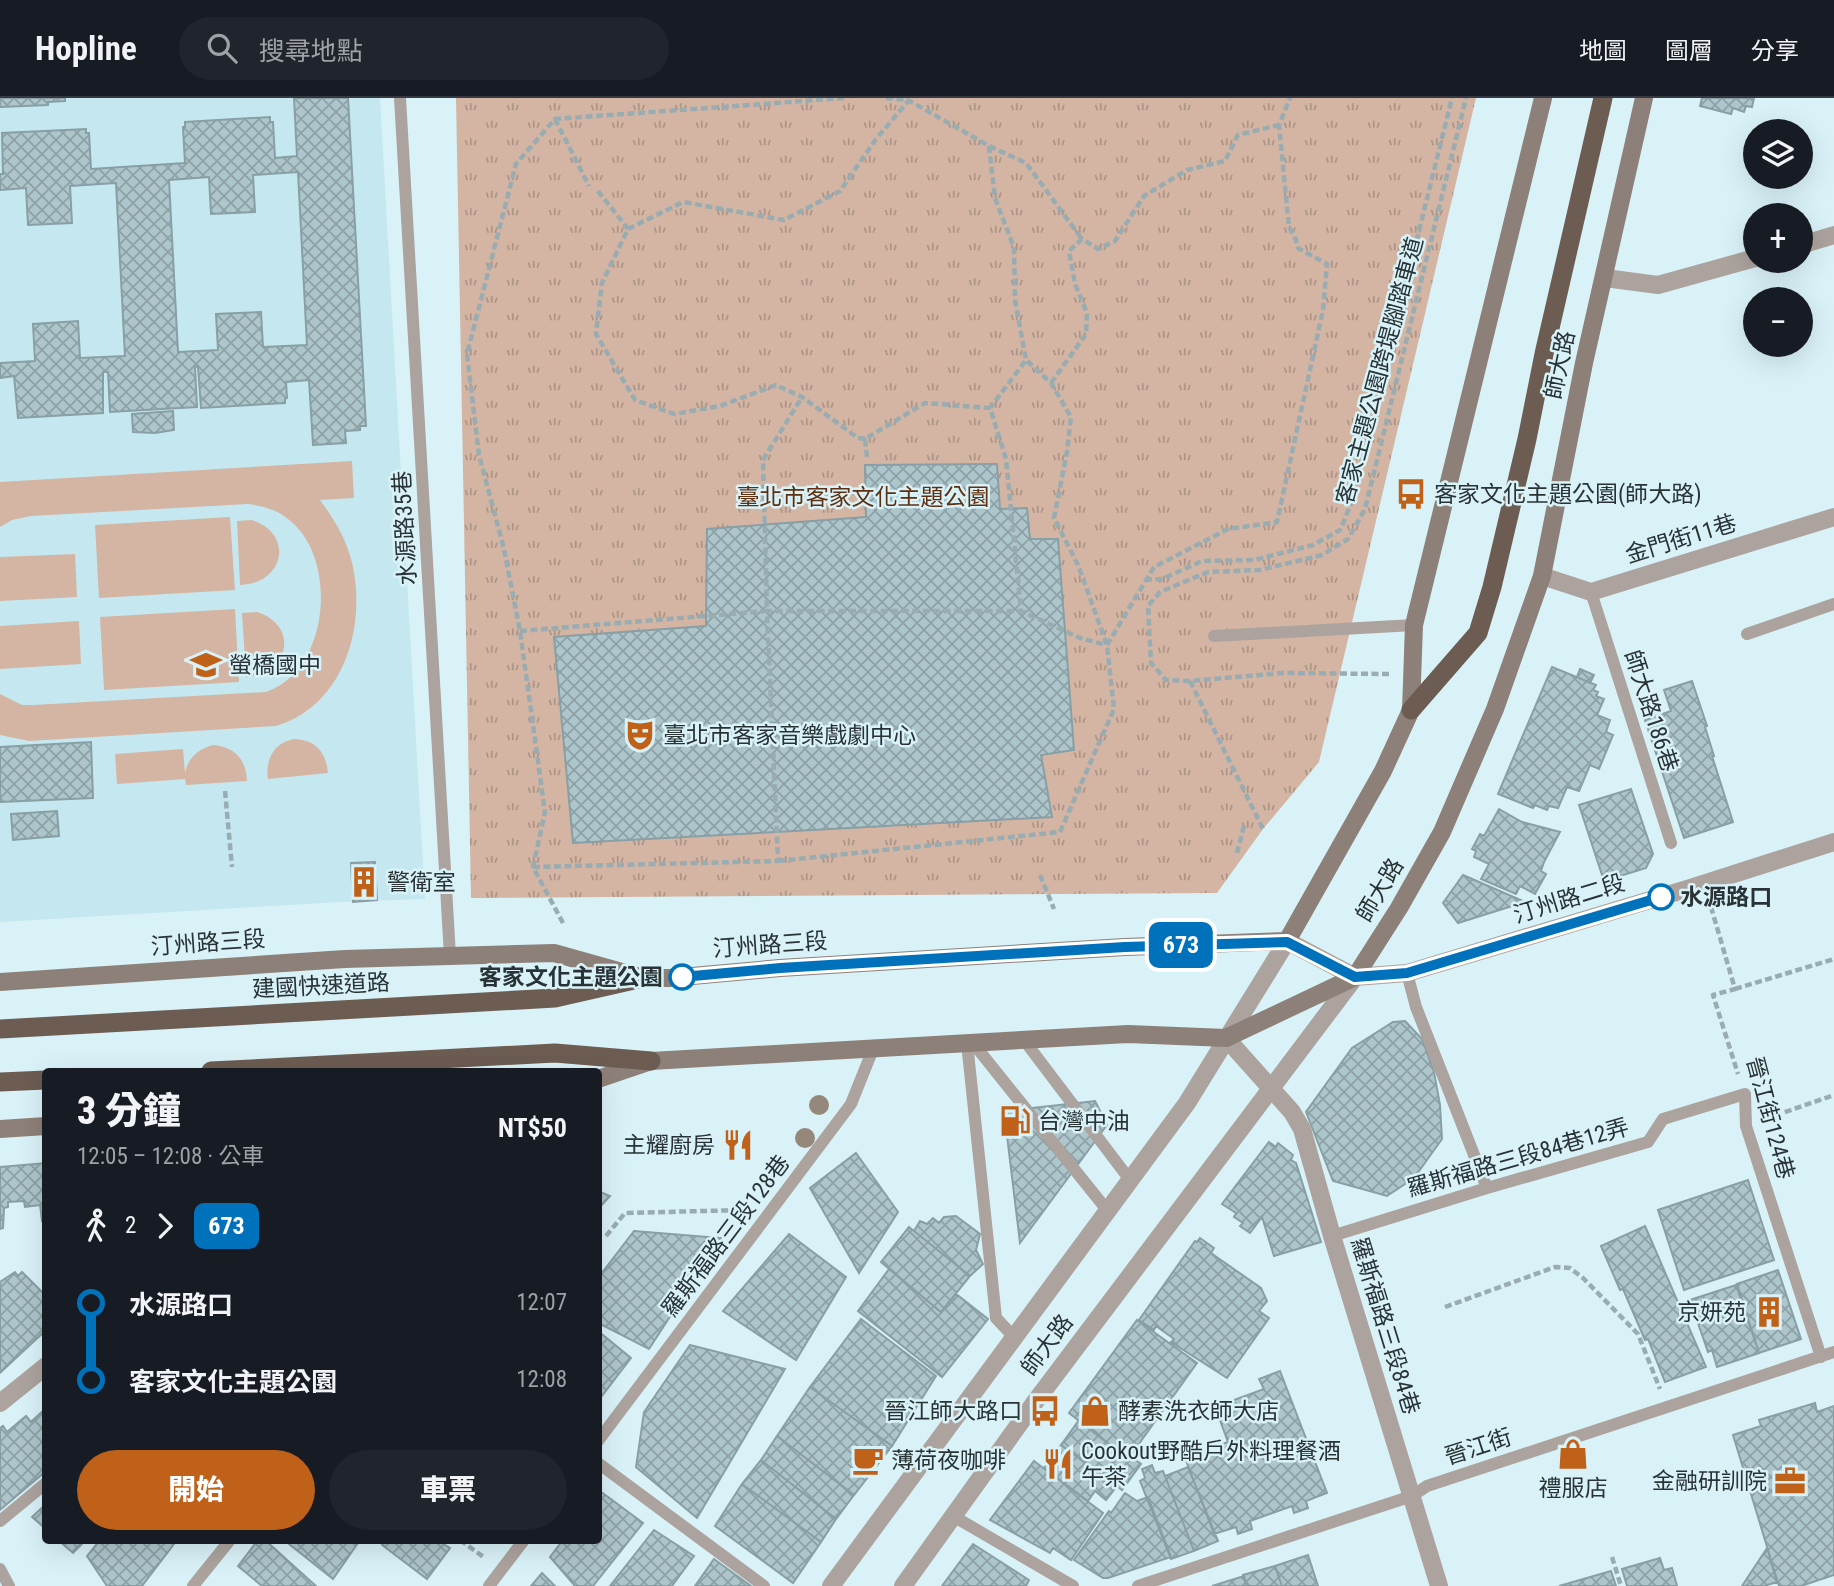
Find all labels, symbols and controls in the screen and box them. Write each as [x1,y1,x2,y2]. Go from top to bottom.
search box [179,17,669,80]
text: Hopline [35,29,137,68]
icon: search [203,29,241,67]
text: 搜尋地點 [259,36,363,66]
text: 地圖 [1579,37,1627,65]
text: 圖層 [1665,37,1713,65]
text: 分享 [1751,37,1799,65]
map controls [1743,119,1813,357]
button: layers [1743,119,1813,189]
button: + [1743,203,1813,273]
street label: 客家主題公園跨堤腳踏車道 [1331,234,1429,508]
button: − [1743,287,1813,357]
street label: 師大路 [1540,328,1580,402]
street label: 水源路35巷 [389,470,421,586]
bus stop icon: 客家文化主題公園(師大路) [1394,477,1428,511]
place label: 客家文化主題公園(師大路) [1434,481,1702,508]
park label: 臺北市客家文化主題公園 [737,484,990,511]
street label: 金門街11巷 [1622,509,1740,569]
street label: 師大路186巷 [1619,647,1683,775]
school or university icon: 螢橋國中 [189,648,223,682]
place label: 螢橋國中 [229,652,321,679]
theatre icon: 臺北市客家音樂戲劇中心 [623,718,657,752]
place label: 臺北市客家音樂戲劇中心 [663,722,916,749]
street label: 師大路 [1351,853,1409,927]
building icon: 警衛室 [347,865,381,899]
place label: 警衛室 [387,869,456,896]
street label: 汀州路二段 [1510,869,1628,929]
marker: 水源路口 [1648,884,1674,910]
place label: 水源路口 [1680,884,1772,911]
line badge: 673 [1141,922,1221,968]
street label: 汀州路三段 [150,926,266,960]
street label: 汀州路三段 [712,928,828,962]
text: 673 [1163,931,1199,959]
place label: 客家文化主題公園 [479,964,663,991]
marker: 客家文化主題公園 [669,964,695,990]
street label: 建國快速道路 [251,969,391,1003]
street label: 晉江街124巷 [1741,1054,1799,1182]
text: 3 分鐘 [77,1089,181,1133]
fuel station icon: 台灣中油 [998,1104,1032,1138]
place label: 台灣中油 [1038,1108,1130,1135]
text: NT$50 [498,1113,567,1143]
street label: 羅斯福路三段84巷12弄 [1404,1113,1632,1203]
restaurant icon: 主耀廚房 [721,1128,755,1162]
place label: 主耀廚房 [623,1132,715,1159]
text: 12:05 – 12:08 · 公車 [77,1143,264,1170]
street label: 羅斯福路三段128巷 [657,1150,795,1322]
icon: walk [77,1207,115,1245]
icon: forward [146,1207,184,1245]
text: 2 [125,1212,136,1239]
text: 673 [208,1212,245,1240]
street label: 羅斯福路三段84巷 [1345,1234,1425,1418]
text: 12:07 [516,1289,567,1316]
text: 水源路口 [129,1290,233,1320]
building icon: 京妍苑 [1752,1295,1786,1329]
place label: 京妍苑 [1677,1299,1746,1326]
street label: 師大路 [1015,1309,1079,1381]
text: 12:08 [516,1366,567,1393]
text: 客家文化主題公園 [129,1367,337,1397]
bus stop icon: 晉江師大路口 [1028,1394,1062,1428]
shop icon: 酵素洗衣師大店 [1078,1394,1112,1428]
place label: 晉江師大路口 [884,1398,1022,1425]
place label: 酵素洗衣師大店 [1118,1398,1279,1425]
street label: 晉江街 [1441,1423,1515,1471]
shop icon: 禮服店 [1556,1437,1590,1471]
place label: Cookout野酷戶外料理餐酒 午茶 [1081,1438,1341,1491]
cafe icon: 薄荷夜咖啡 [851,1443,885,1477]
place label: 薄荷夜咖啡 [891,1447,1006,1474]
restaurant icon: Cookout野酷戶外料理餐酒 午茶 [1041,1447,1075,1481]
button: 開始 [77,1450,315,1530]
button: 車票 [329,1450,567,1530]
office icon: 金融研訓院 [1773,1464,1807,1498]
place label: 金融研訓院 [1652,1468,1767,1495]
place label: 禮服店 [1539,1475,1608,1502]

